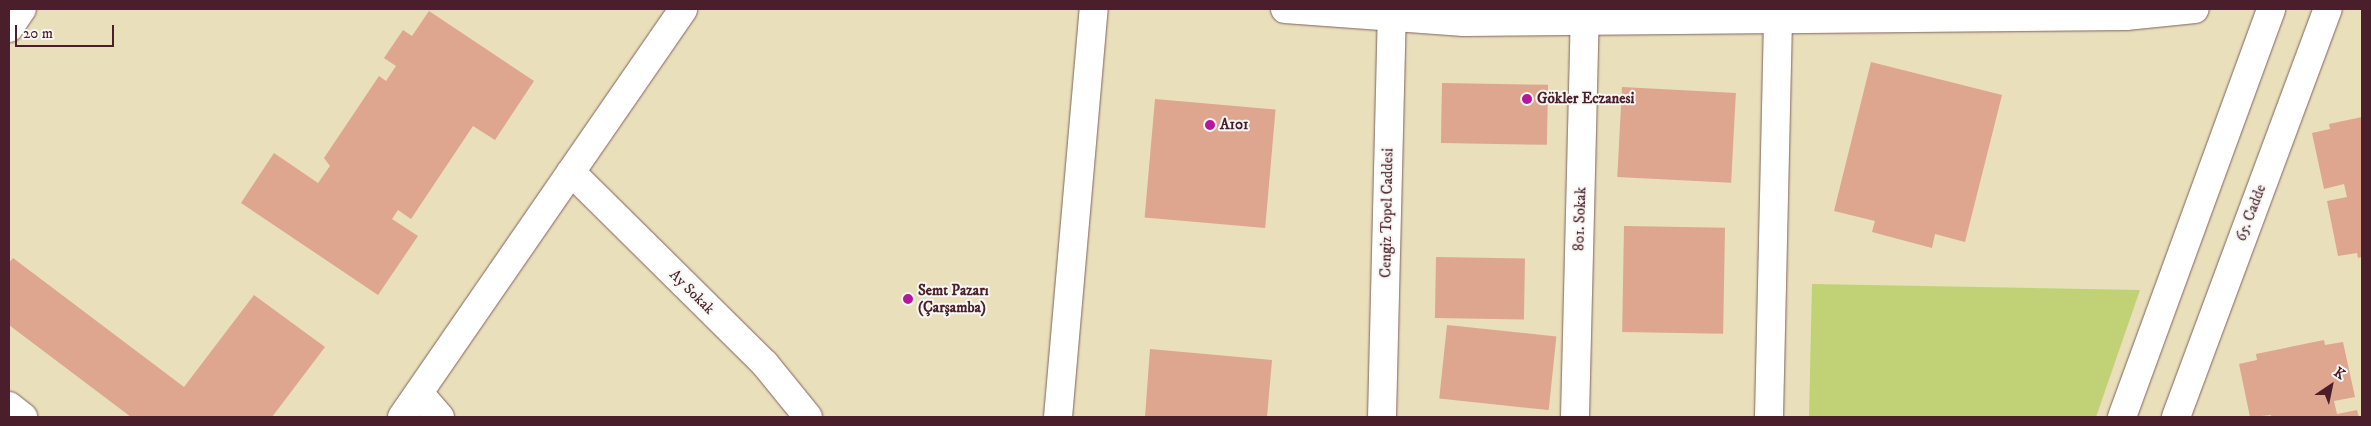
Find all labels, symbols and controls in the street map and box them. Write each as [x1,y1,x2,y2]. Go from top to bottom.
scale bar [18,15,116,47]
text: 20 m [23,24,53,43]
place label: Gökler Eczanesi [1537,90,1634,108]
marker: Gökler Eczanesi [1521,93,1533,105]
place label: A101 [1220,116,1249,134]
marker: A101 [1204,119,1216,131]
street label: Cengiz Topel Caddesi [1377,148,1397,278]
street label: 65. Cadde [2232,182,2270,244]
street label: 801. Sokak [1570,187,1590,251]
street label: Ay Sokak [666,266,718,318]
place label: Semt Pazarı (Çarşamba) [918,281,989,316]
marker: Semt Pazarı (Çarşamba) [902,293,914,305]
north arrow [2306,361,2356,411]
text: K [2330,363,2349,384]

